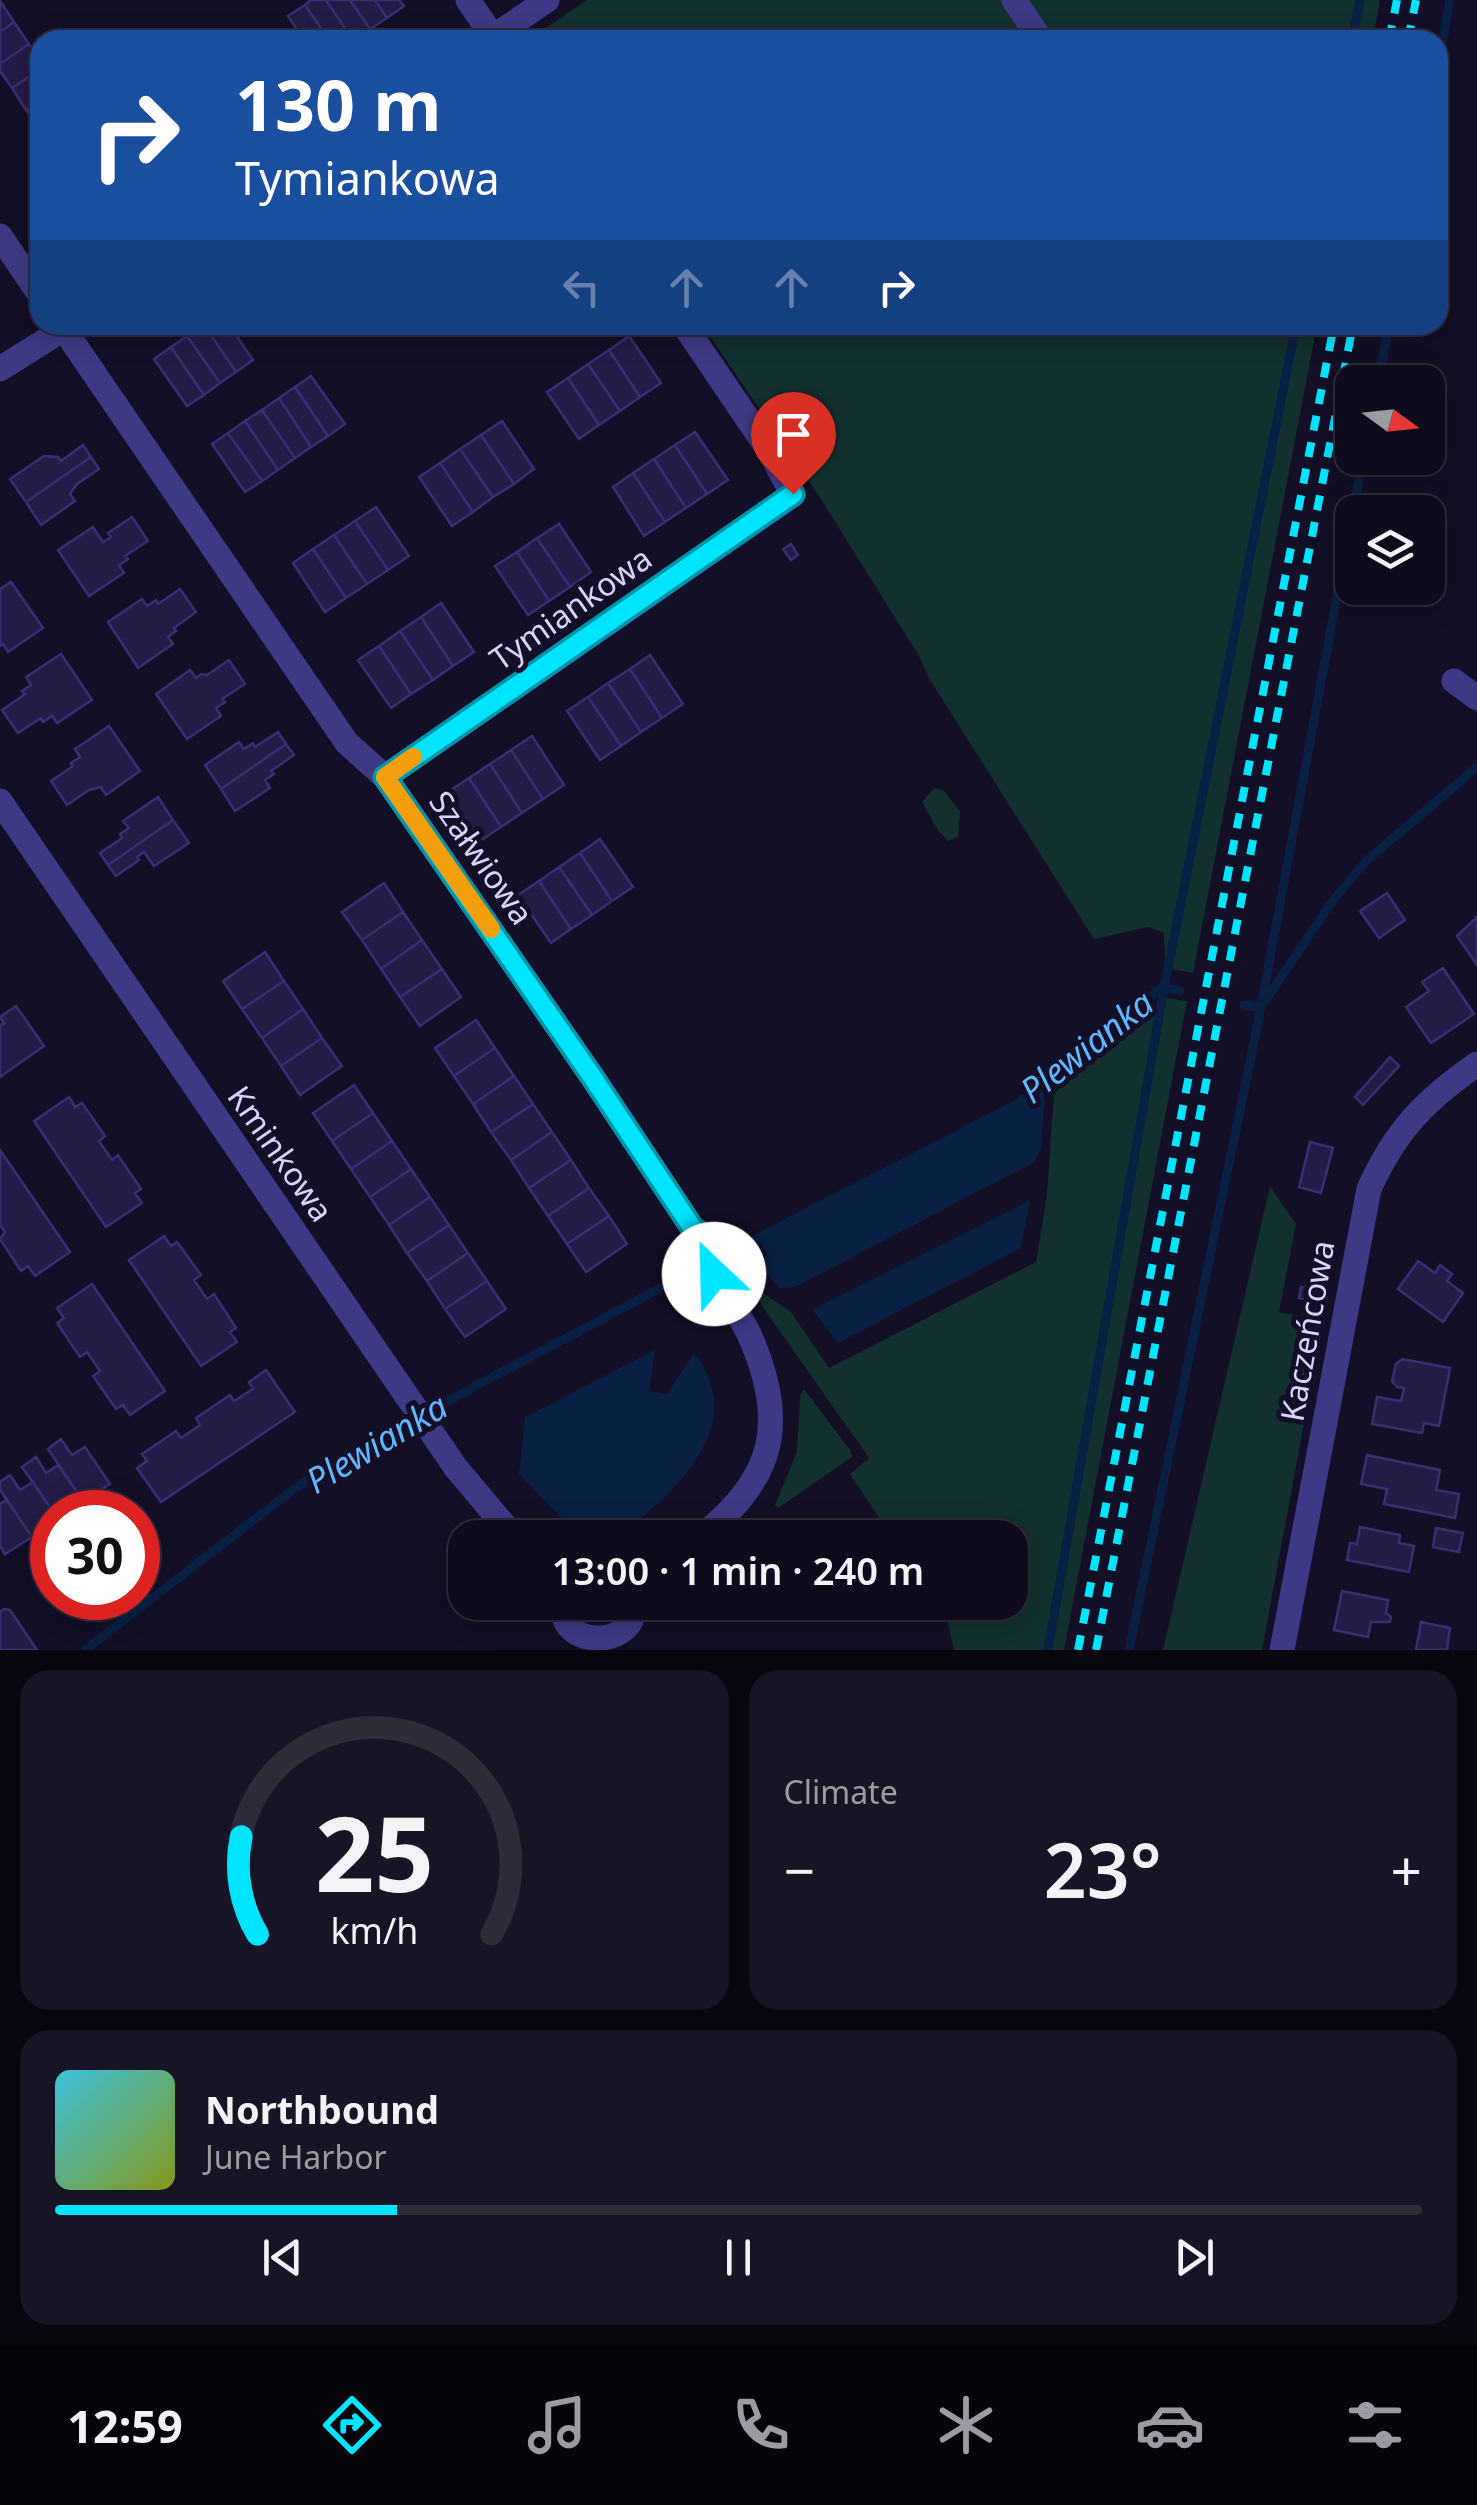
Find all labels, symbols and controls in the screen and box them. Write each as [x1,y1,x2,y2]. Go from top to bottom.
text: 130 m [235,56,442,152]
icon: right [70,70,200,200]
text: Tymiankowa [235,147,500,208]
icon: left [554,260,609,315]
icon: ahead [659,260,714,315]
icon: ahead [764,260,819,315]
icon: right [869,260,924,315]
north arrow [1335,365,1445,475]
map controls [1335,365,1445,605]
pin [751,392,836,495]
icon: arrive [766,407,821,462]
button: layers [1335,495,1445,605]
street label: Tymiankowa [481,536,660,679]
street label: Szałwiowa [420,782,544,933]
water label: Plewianka [1010,979,1163,1113]
street label: Kminkowa [219,1077,344,1230]
position arrow [662,1222,766,1326]
street label: Kaczeńcowa [1269,1237,1344,1425]
water label: Plewianka [297,1382,456,1503]
speed limit sign: 30 [30,1490,160,1620]
text: 13:00 · 1 min · 240 m [552,1544,924,1596]
text: Climate [784,1770,898,1813]
text: 25 [315,1781,434,1922]
text: 23° [1044,1818,1162,1920]
text: − [784,1832,815,1907]
text: + [1391,1832,1422,1907]
text: km/h [330,1906,418,1954]
text: Northbound [205,2083,439,2135]
text: June Harbor [205,2135,387,2178]
icon: previous [255,2230,310,2285]
icon: pause [711,2230,766,2285]
icon: next [1167,2230,1222,2285]
icon: directions [317,2390,387,2460]
icon: music [522,2390,592,2460]
icon: phone [726,2390,796,2460]
icon: climate [931,2390,1001,2460]
icon: car [1135,2390,1205,2460]
icon: filters [1340,2390,1410,2460]
text: 12:59 [67,2395,183,2456]

